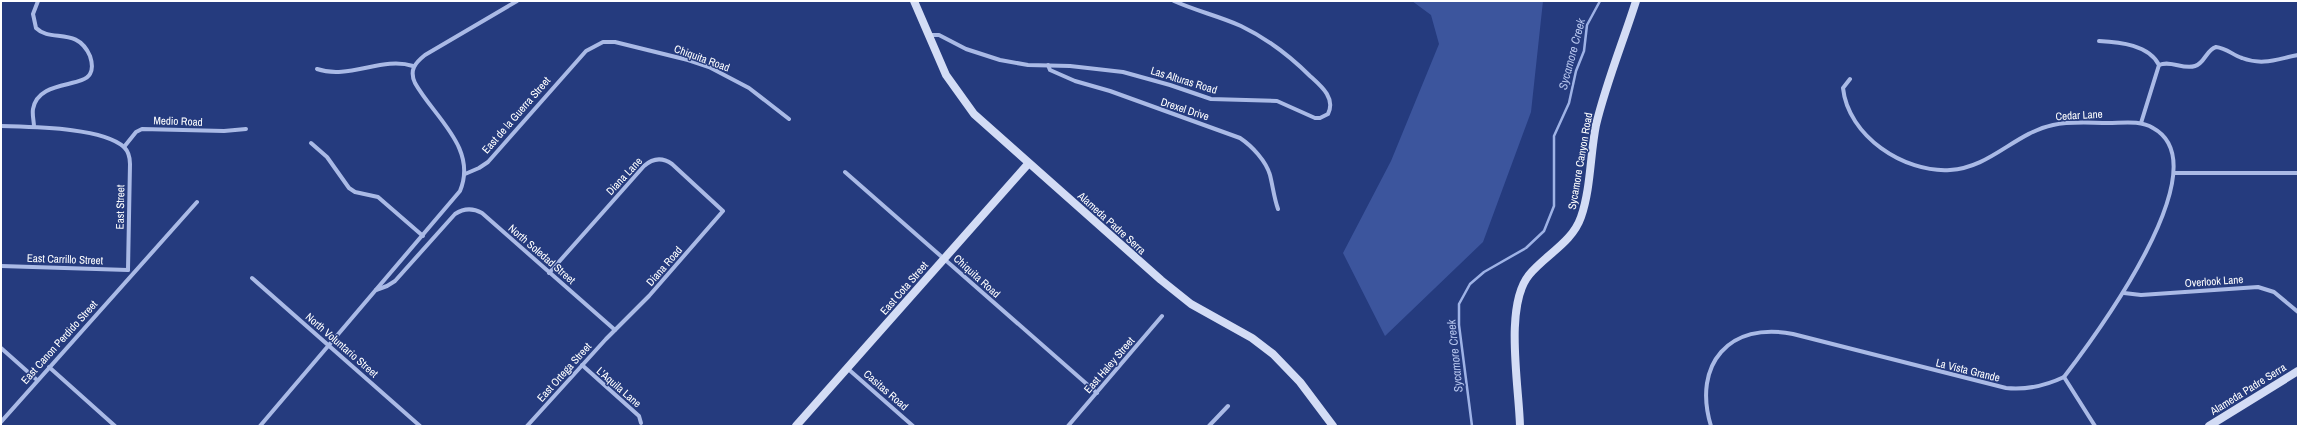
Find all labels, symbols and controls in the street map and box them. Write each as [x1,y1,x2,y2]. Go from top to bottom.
water label: Sycamore Creek [1555,16,1589,91]
street label: Chiquita Road [672,41,732,75]
street label: Las Alturas Road [1149,63,1219,97]
street label: East de la Guerra Street [479,73,554,156]
street label: Drexel Drive [1159,95,1211,123]
street label: Cedar Lane [2055,107,2103,123]
street label: Sycamore Canyon Road [1565,111,1595,211]
street label: Medio Road [153,113,203,129]
street label: Diana Lane [603,154,645,198]
street label: East Street [113,184,127,229]
street label: Alameda Padre Serra [1074,188,1149,257]
street label: North Soledad Street [506,221,579,287]
street label: Diana Road [643,243,685,289]
street label: East Carrillo Street [27,251,104,267]
street label: Chiquita Road [951,251,1003,301]
street label: East Cota Street [877,258,931,318]
street label: Overlook Lane [2184,272,2244,290]
street label: East Canon Perdido Street [18,297,101,387]
street label: North Voluntario Street [303,310,382,381]
water label: Sycamore Creek [1443,318,1467,393]
street label: East Haley Street [1081,334,1138,396]
street label: East Ortega Street [534,339,595,404]
street label: La Vista Grande [1935,355,2001,385]
street label: Alameda Padre Serra [2207,360,2288,418]
street label: L'Aquila Lane [594,364,644,410]
street label: Casitas Road [861,367,911,413]

